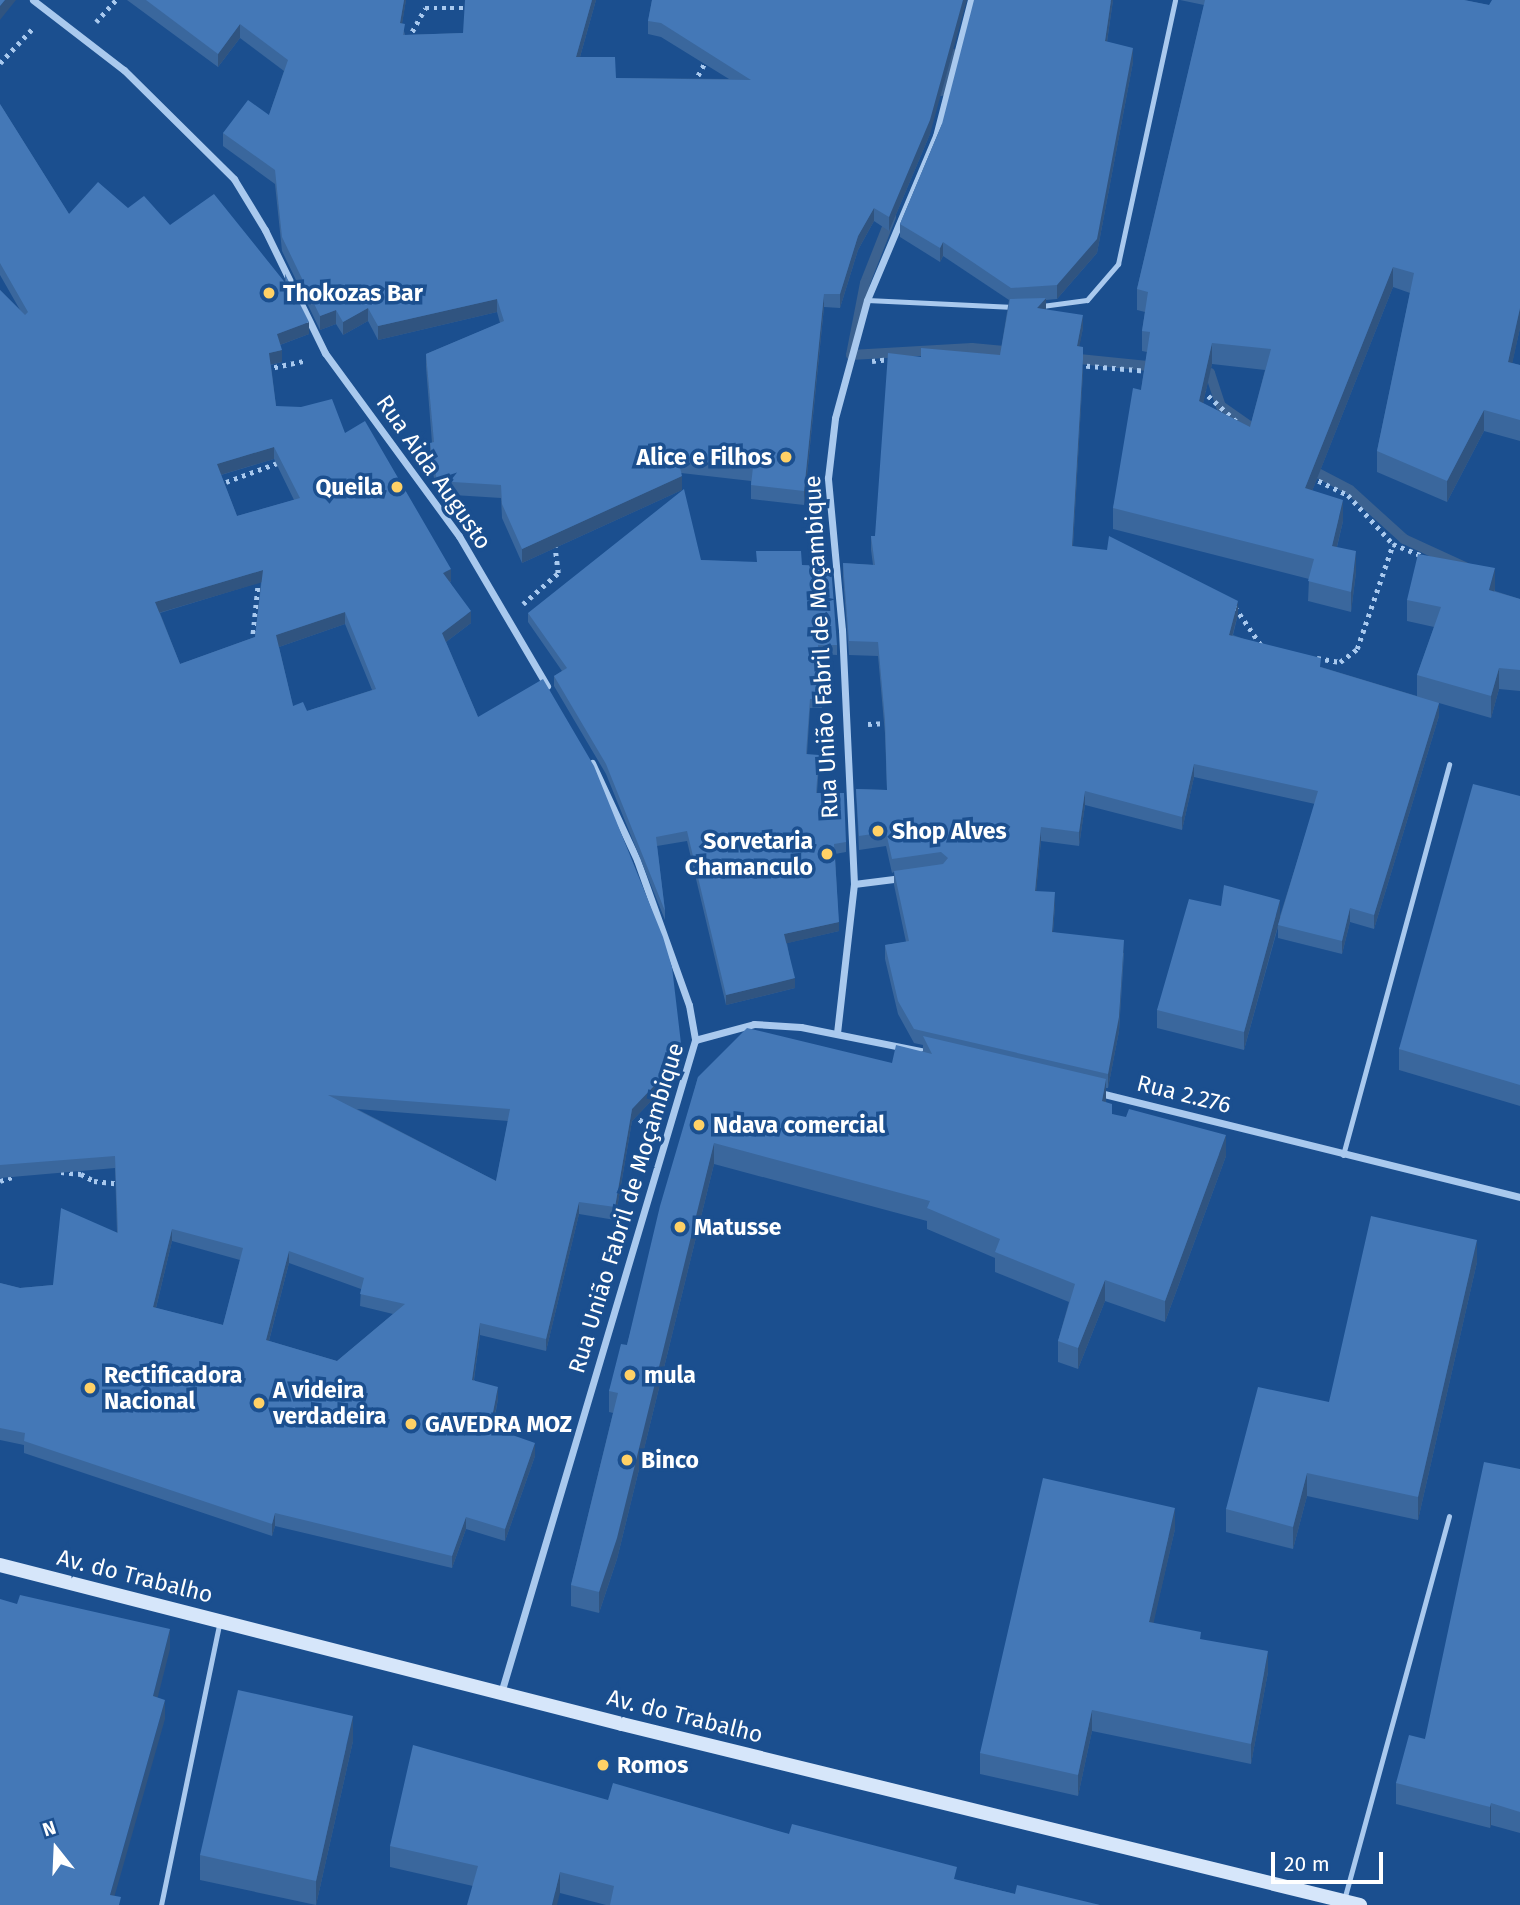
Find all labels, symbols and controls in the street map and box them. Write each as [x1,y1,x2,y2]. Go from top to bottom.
place label: Thokozas Bar [283,279,423,307]
marker: Thokozas Bar [261,285,277,301]
street label: Rua Aida Augusto [371,390,497,554]
place label: Alice e Filhos [637,443,772,471]
marker: Alice e Filhos [778,449,794,465]
place label: Queila [315,473,383,501]
street label: Rua União Fabril de Moçambique [798,475,844,819]
marker: Queila [389,479,405,495]
place label: Shop Alves [892,817,1007,845]
marker: Shop Alves [870,823,886,839]
place label: Sorvetaria Chamanculo [685,827,813,881]
marker: Sorvetaria Chamanculo [819,846,835,862]
street label: Rua União Fabril de Moçambique [563,1040,689,1376]
street label: Rua 2.276 [1134,1069,1234,1119]
place label: Ndava comercial [713,1111,885,1139]
marker: Ndava comercial [691,1117,707,1133]
place label: Matusse [694,1213,781,1241]
marker: Matusse [672,1219,688,1235]
place label: Rectificadora Nacional [104,1361,242,1415]
place label: mula [644,1361,696,1389]
marker: mula [622,1367,638,1383]
place label: A videira verdadeira [273,1376,386,1430]
marker: Rectificadora Nacional [82,1380,98,1396]
marker: A videira verdadeira [251,1395,267,1411]
place label: GAVEDRA MOZ [425,1410,572,1438]
marker: GAVEDRA MOZ [403,1416,419,1432]
place label: Binco [641,1446,699,1474]
marker: Binco [619,1452,635,1468]
street label: Av. do Trabalho [54,1543,216,1609]
street label: Av. do Trabalho [604,1683,766,1749]
place label: Romos [617,1751,688,1779]
marker: Romos [595,1757,611,1773]
north arrow [21,1814,91,1884]
text: N [40,1816,59,1841]
scale bar [1275,1839,1387,1883]
text: 20 m [1284,1851,1330,1877]

